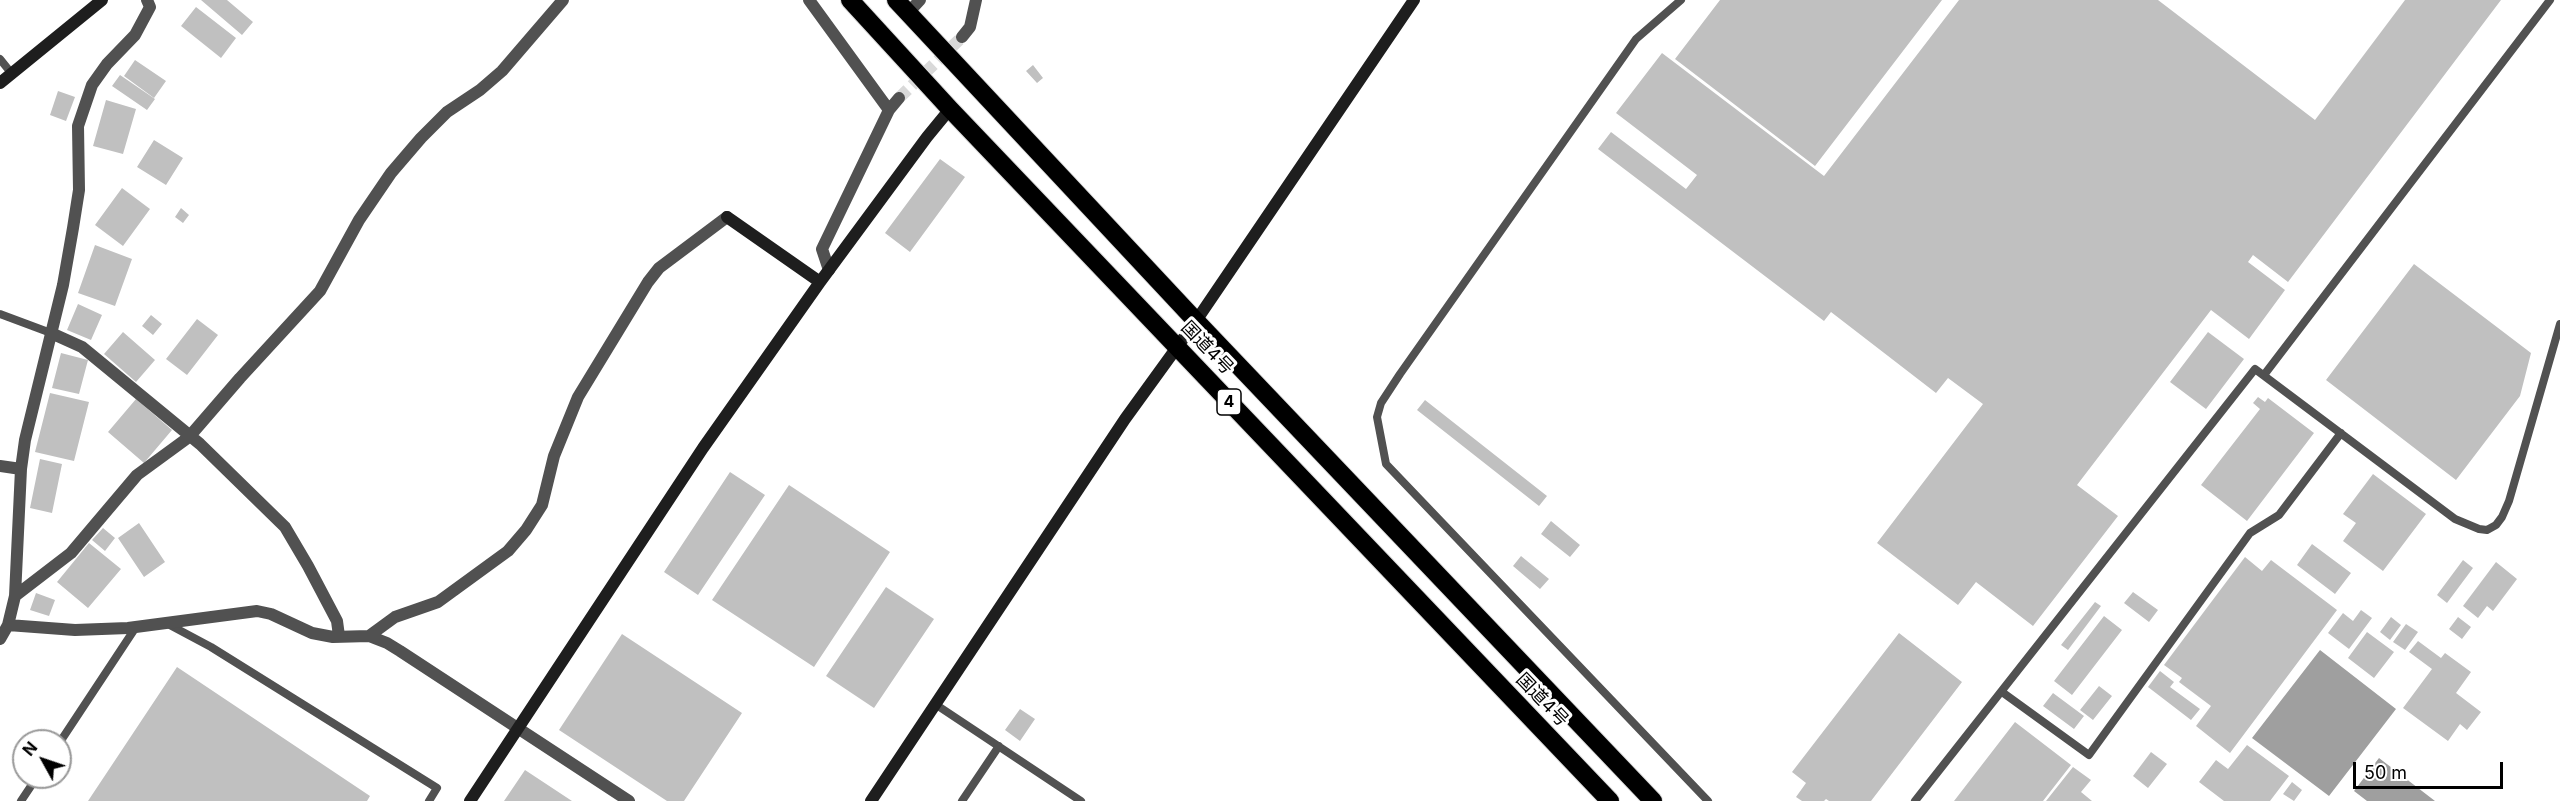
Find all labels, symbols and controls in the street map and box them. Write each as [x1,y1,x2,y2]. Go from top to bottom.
street label: 国道4号 [1176,317,1238,379]
road number: 4 [1217,389,1241,415]
street label: 国道4号 [1511,669,1573,731]
north arrow [12,729,72,789]
text: N [18,738,41,760]
scale bar [2356,750,2506,788]
text: 50 m [2364,762,2407,783]

